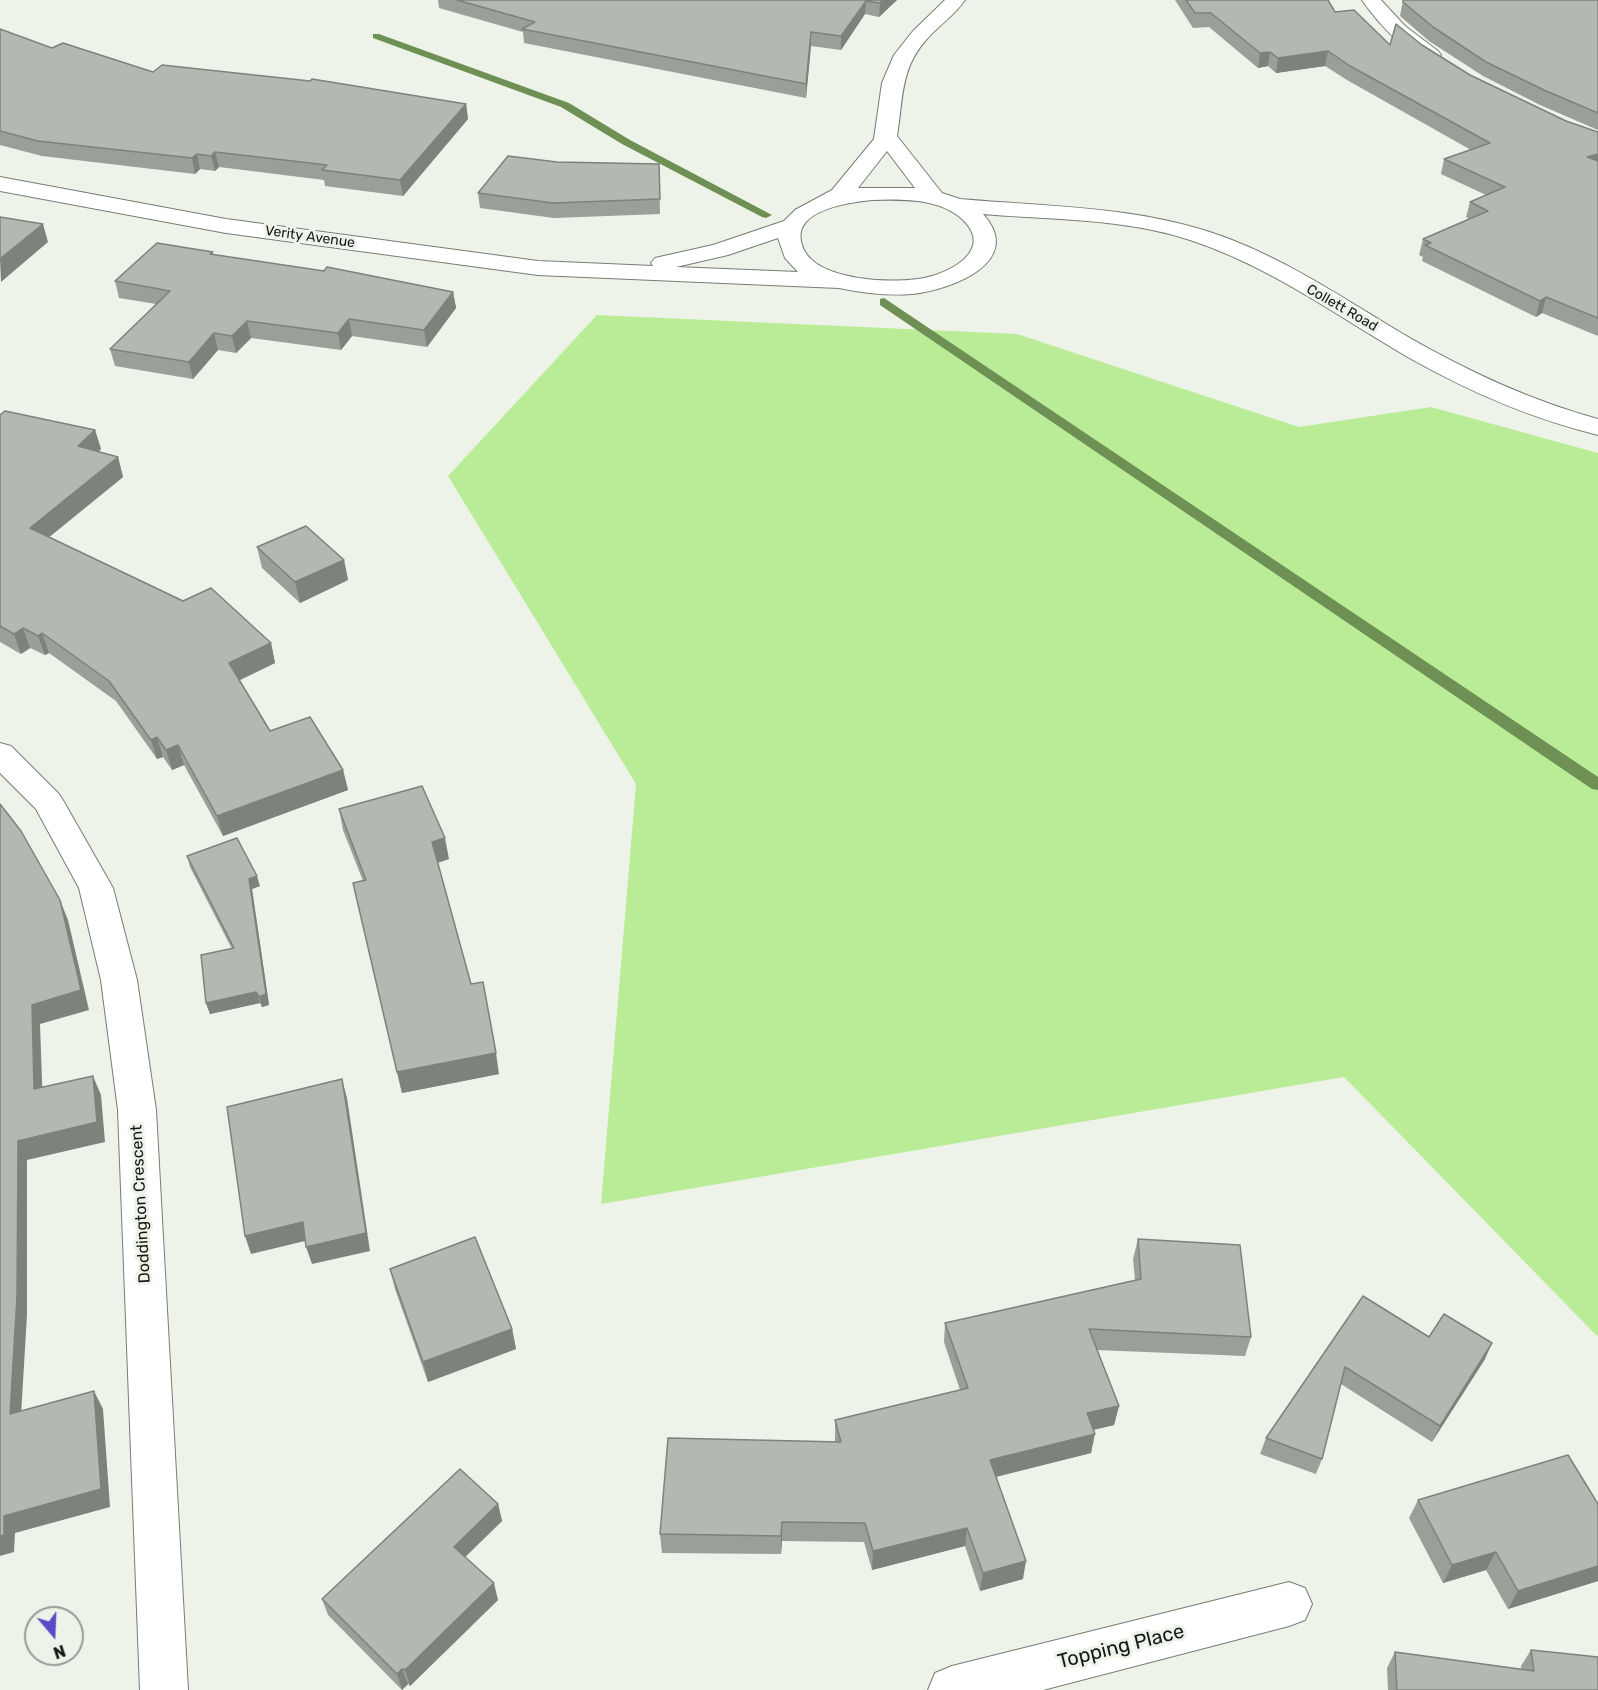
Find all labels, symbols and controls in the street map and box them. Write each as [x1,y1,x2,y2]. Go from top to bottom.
street label: Verity Avenue [264,222,356,252]
street label: Collett Road [1303,281,1381,335]
street label: Doddington Crescent [127,1124,155,1284]
north arrow [24,1606,84,1666]
street label: Topping Place [1055,1620,1187,1674]
text: N [51,1641,68,1662]

